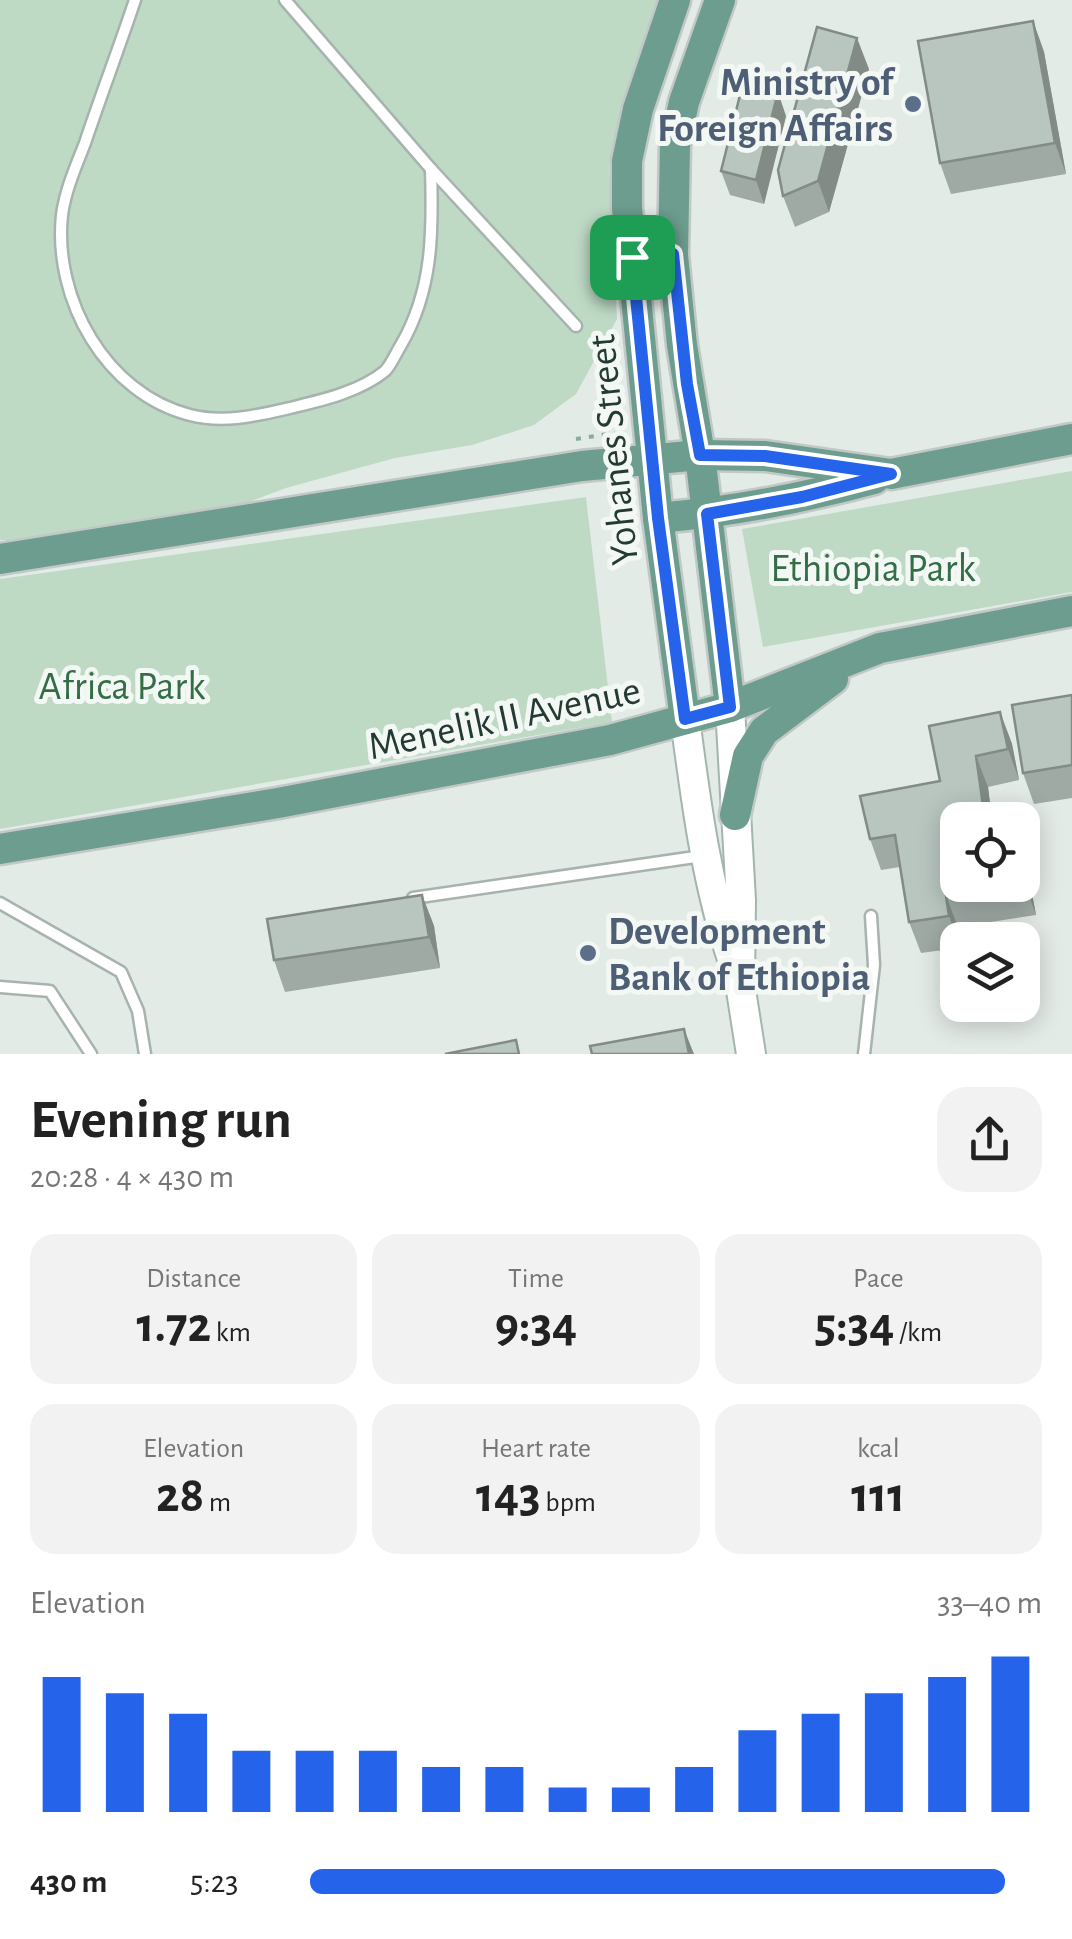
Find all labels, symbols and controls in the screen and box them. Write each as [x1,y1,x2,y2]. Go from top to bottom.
place label: Ministry of Foreign Affairs [657,63,896,149]
marker: Ministry of Foreign Affairs [902,93,924,115]
pin [590,215,675,300]
icon: arrive [605,230,660,285]
street label: Yohanes Street [582,332,646,567]
park label: Ethiopia Park [770,549,976,589]
park label: Africa Park [39,667,205,707]
street label: Menelik II Avenue [365,671,644,767]
map controls [940,802,1040,1022]
button: locate [940,802,1040,902]
place label: Development Bank of Ethiopia [608,912,870,998]
button: layers [940,922,1040,1022]
marker: Development Bank of Ethiopia [577,942,599,964]
button: share [937,1087,1042,1192]
text: Evening run [30,1093,292,1148]
text: 20:28 · 4 × 430 m [30,1161,234,1193]
text: Distance [146,1265,241,1293]
text: Time [508,1265,564,1293]
text: Pace [853,1265,904,1293]
text: 1.72 [136,1301,211,1351]
text: 9:34 [495,1301,577,1351]
text: 5:34 [815,1301,894,1351]
text: km [211,1319,251,1347]
text: /km [894,1319,942,1347]
text: Elevation [143,1435,244,1463]
text: Heart rate [481,1435,591,1463]
text: kcal [857,1435,900,1463]
text: 28 [156,1471,204,1521]
text: 143 [476,1471,541,1521]
text: 111 [851,1471,905,1521]
text: m [204,1489,231,1517]
text: bpm [541,1489,596,1517]
text: Elevation [30,1587,146,1619]
text: 33–40 m [937,1587,1042,1619]
text: 430 m [30,1866,107,1898]
text: 5:23 [190,1866,238,1898]

